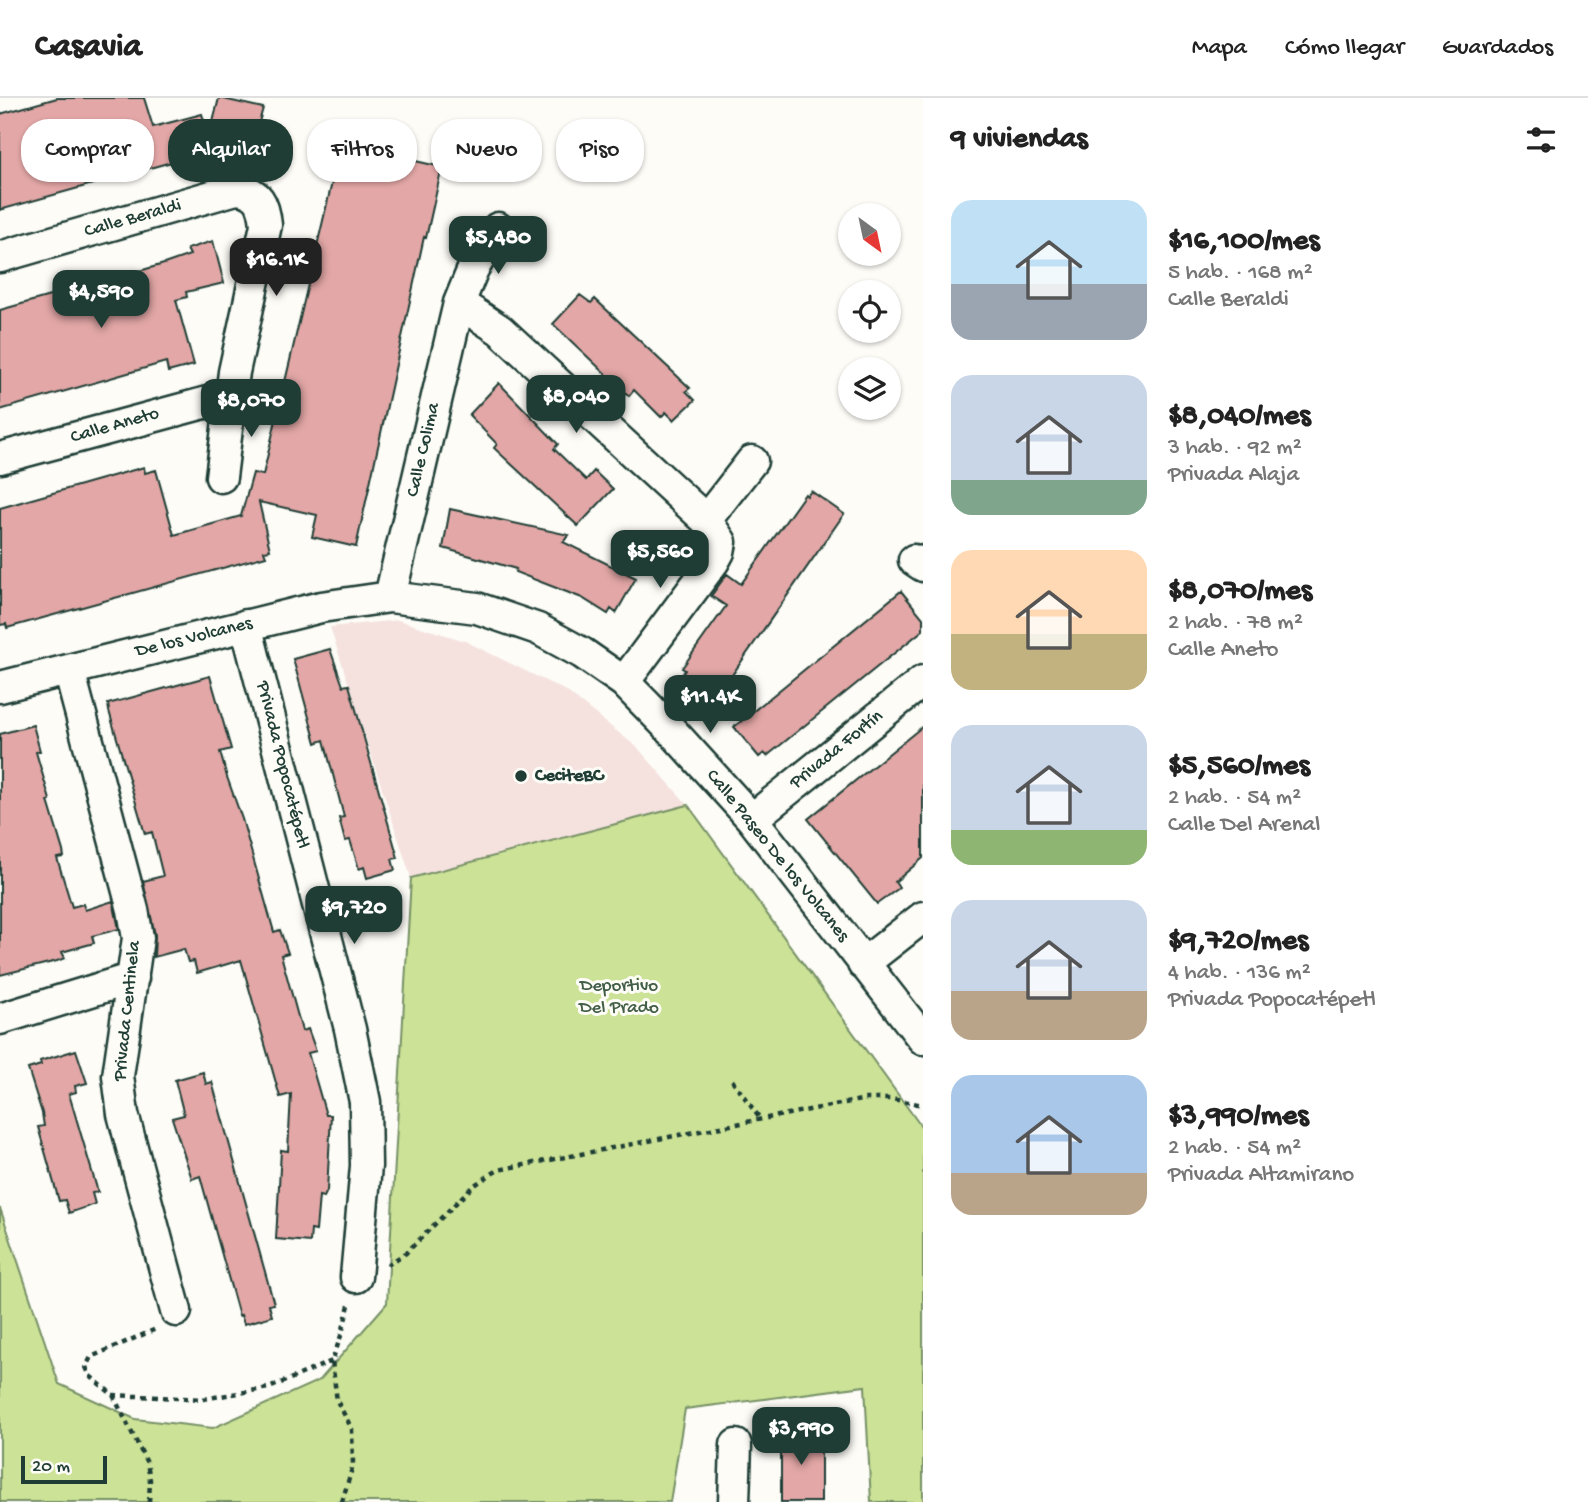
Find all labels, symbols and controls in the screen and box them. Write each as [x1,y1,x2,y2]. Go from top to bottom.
text: Casavia [35,29,142,67]
text: Mapa [1192,34,1247,63]
text: Cómo llegar [1285,34,1404,63]
text: Guardados [1442,34,1553,63]
chip: Comprar [21,119,154,182]
chip: Alquilar [168,119,293,182]
chip: Filtros [307,119,417,182]
chip: Nuevo [431,119,542,182]
chip: Piso [556,119,644,182]
icon: filters [1522,121,1560,159]
text: 9 viviendas [951,123,1088,158]
street label: Calle Beraldi [82,194,184,244]
north arrow [838,203,901,266]
map controls [838,203,901,420]
pin: $5,480 [441,216,555,276]
text: $5,480 [465,225,531,252]
text: $16,100/mes [1168,225,1319,260]
icon: home [1007,228,1091,312]
pin: $16.1K [219,238,333,298]
text: $16.1K [246,247,306,274]
text: 5 hab. · 168 m² [1168,260,1313,287]
pin: $4,590 [44,271,158,330]
text: $4,590 [68,279,134,306]
button: locate [838,280,901,343]
text: Calle Beraldi [1168,287,1289,314]
button: layers [838,357,901,420]
pin: $8,040 [519,376,633,435]
pin: $8,070 [194,380,308,439]
text: $8,040 [542,384,610,411]
text: $8,070 [217,388,285,415]
street label: Calle Colima [402,399,446,499]
text: $8,040/mes [1168,400,1311,435]
street label: Calle Aneto [68,402,162,450]
icon: home [1007,403,1091,487]
text: 3 hab. · 92 m² [1168,435,1302,462]
text: Privada Alaja [1168,462,1299,489]
pin: $5,560 [603,531,717,590]
text: $5,560 [627,539,693,566]
text: $8,070/mes [1168,575,1312,610]
icon: home [1007,578,1091,662]
text: 2 hab. · 78 m² [1168,610,1303,637]
street label: De los Volcanes [131,612,256,664]
text: Calle Aneto [1168,637,1278,664]
pin: $11.4K [653,676,767,735]
street label: Privada Popocatépetl [250,678,314,851]
text: $11.4K [680,684,740,711]
street label: Privada Fortín [785,705,888,795]
text: $5,560/mes [1168,750,1310,785]
icon: home [1007,753,1091,837]
place label: CeciteBC [534,765,605,788]
street label: Calle Paseo De los Volcanes [700,765,854,948]
marker: CeciteBC [513,768,529,784]
text: 2 hab. · 54 m² [1168,785,1301,812]
text: Calle Del Arenal [1168,812,1320,839]
pin: $9,720 [297,886,411,946]
text: $9,720 [321,895,387,922]
text: $9,720/mes [1168,925,1308,960]
icon: home [1007,928,1091,1012]
street label: Privada Centinela [109,938,147,1083]
text: 4 hab. · 136 m² [1168,960,1311,987]
park label: Deportivo Del Prado [577,975,659,1020]
text: Privada Popocatépetl [1168,987,1376,1014]
text: $3,990/mes [1168,1100,1309,1135]
icon: home [1007,1103,1091,1187]
text: 2 hab. · 54 m² [1168,1135,1301,1162]
text: Privada Altamirano [1168,1162,1354,1189]
pin: $3,990 [744,1408,858,1467]
text: $3,990 [768,1416,834,1443]
scale bar [21,1453,107,1485]
text: 20 m [32,1456,70,1479]

